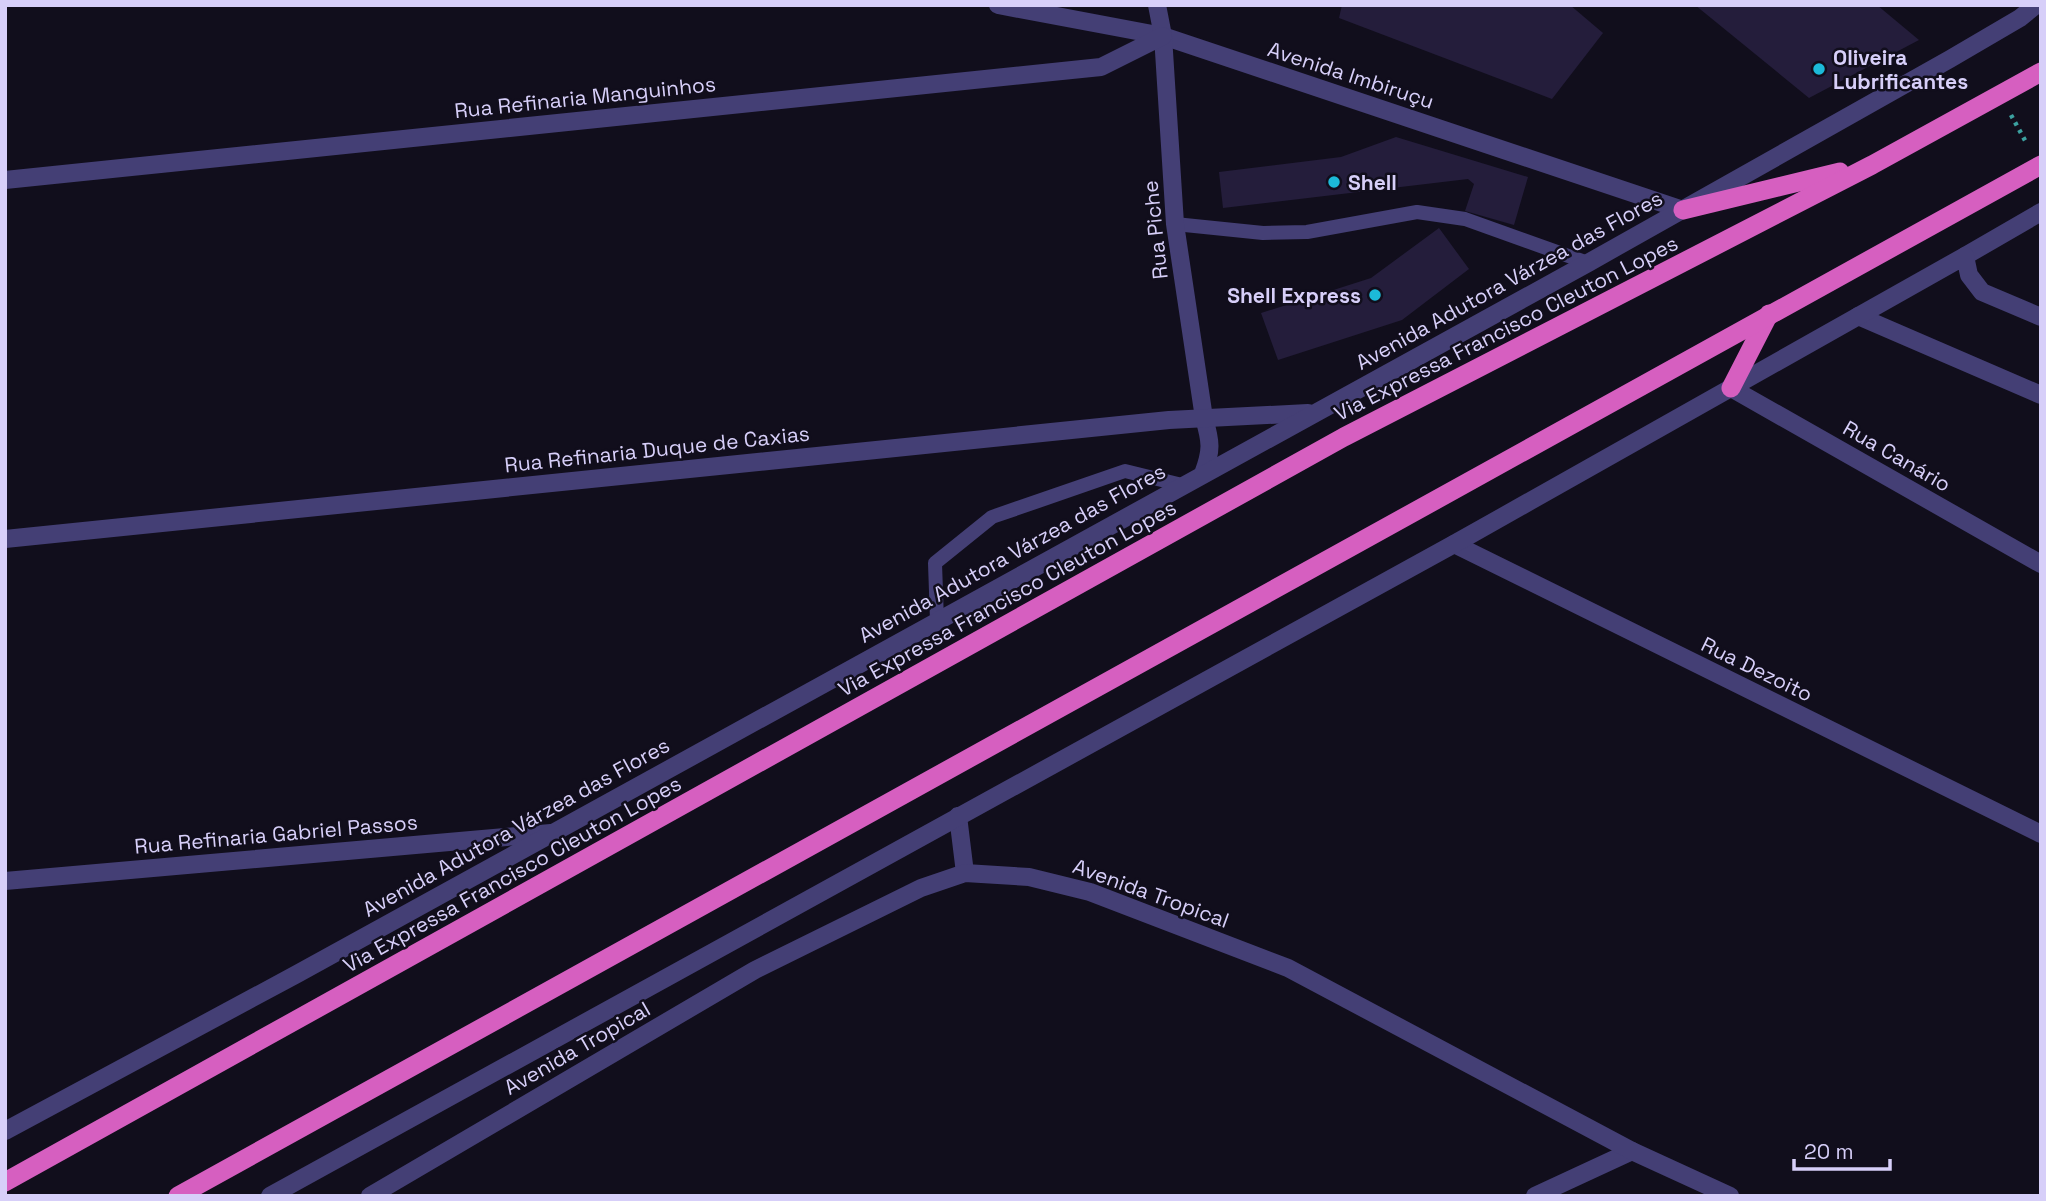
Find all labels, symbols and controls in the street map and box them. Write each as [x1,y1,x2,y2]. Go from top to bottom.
street label: Avenida Imbiruçu [1264,35,1438,115]
place label: Oliveira Lubrificantes [1833,44,1968,95]
marker: Oliveira Lubrificantes [1811,61,1827,77]
street label: Rua Refinaria Manguinhos [453,70,717,124]
place label: Shell [1348,169,1397,196]
marker: Shell [1326,174,1342,190]
street label: Rua Piche [1136,179,1174,281]
street label: Avenida Adutora Várzea das Flores [1351,184,1667,376]
street label: Via Expressa Francisco Cleuton Lopes [1330,229,1682,427]
place label: Shell Express [1227,282,1361,309]
marker: Shell Express [1367,287,1383,303]
street label: Rua Canário [1838,414,1956,498]
street label: Rua Refinaria Duque de Caxias [503,420,811,478]
street label: Avenida Adutora Várzea das Flores [854,457,1170,649]
street label: Via Expressa Francisco Cleuton Lopes [833,494,1181,702]
street label: Rua Dezoito [1697,630,1817,708]
street label: Avenida Adutora Várzea das Flores [358,731,674,923]
street label: Via Expressa Francisco Cleuton Lopes [338,770,686,978]
street label: Rua Refinaria Gabriel Passos [133,808,419,860]
street label: Avenida Tropical [1069,852,1233,934]
street label: Avenida Tropical [499,995,655,1101]
scale bar [1794,1128,1890,1172]
text: 20 m [1804,1138,1854,1165]

